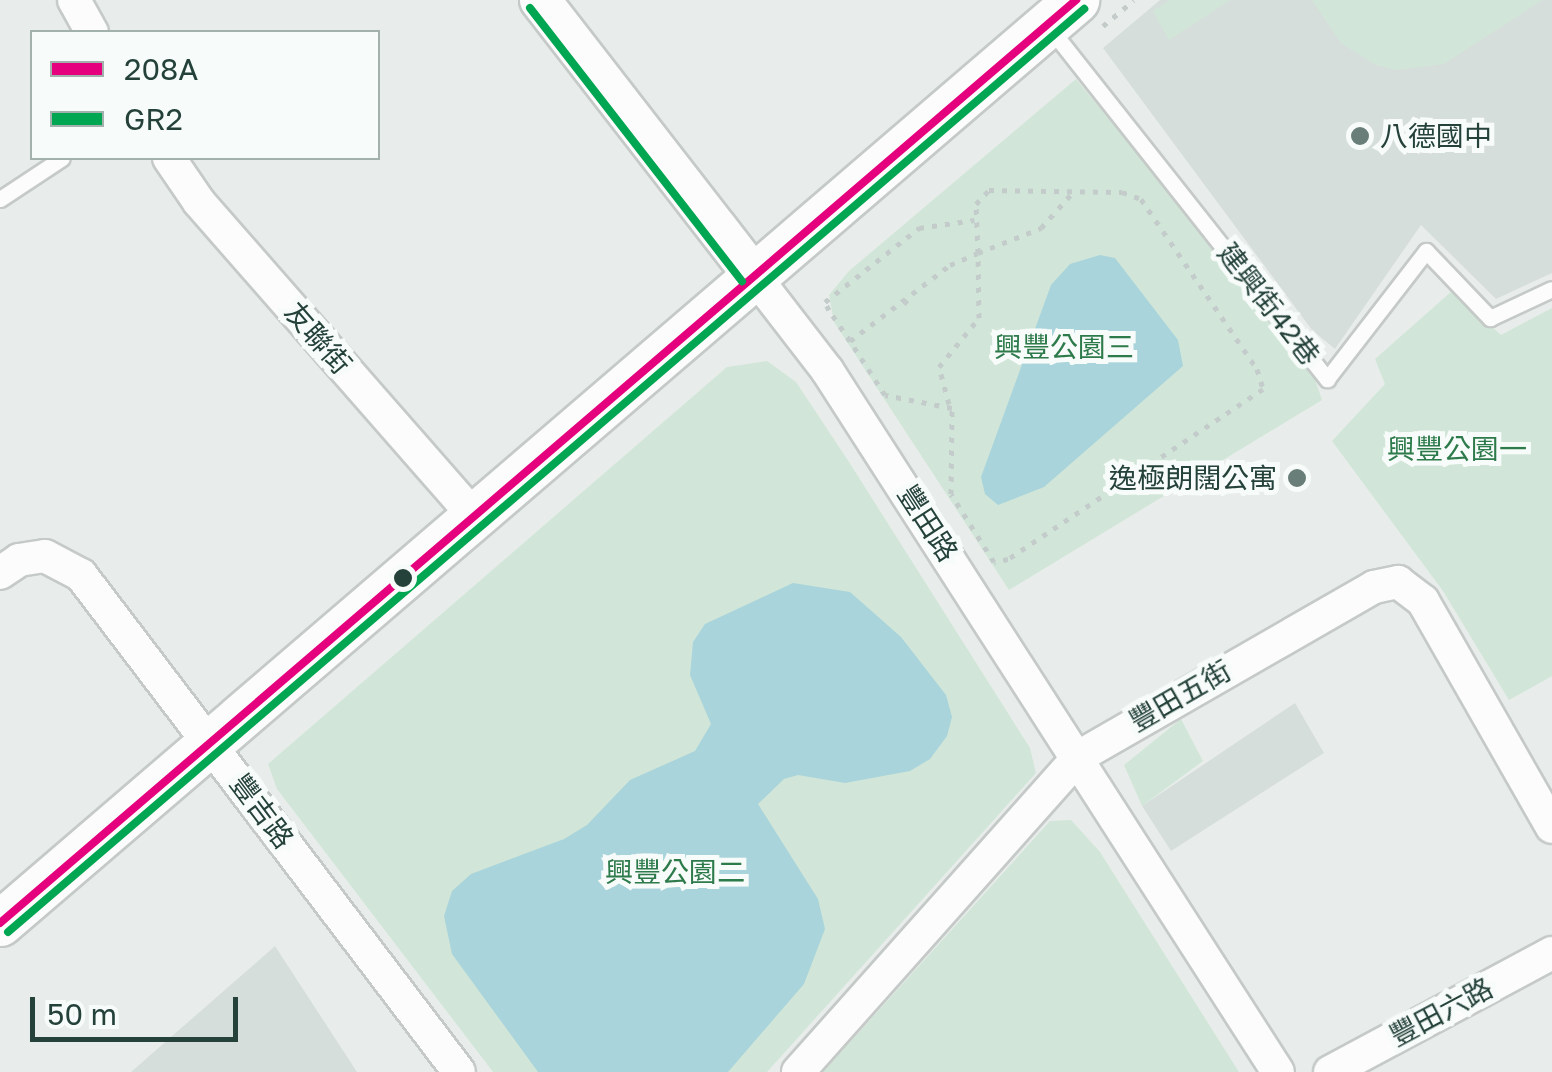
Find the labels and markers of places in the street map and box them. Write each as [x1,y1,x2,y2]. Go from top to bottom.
place label: 八德國中 [1380,119,1492,153]
marker: 八德國中 [1349,125,1371,147]
place label: 逸極朗闊公寓 [1109,461,1277,495]
marker: 逸極朗闊公寓 [1286,467,1308,489]
unlabelled marker [393,568,413,588]

